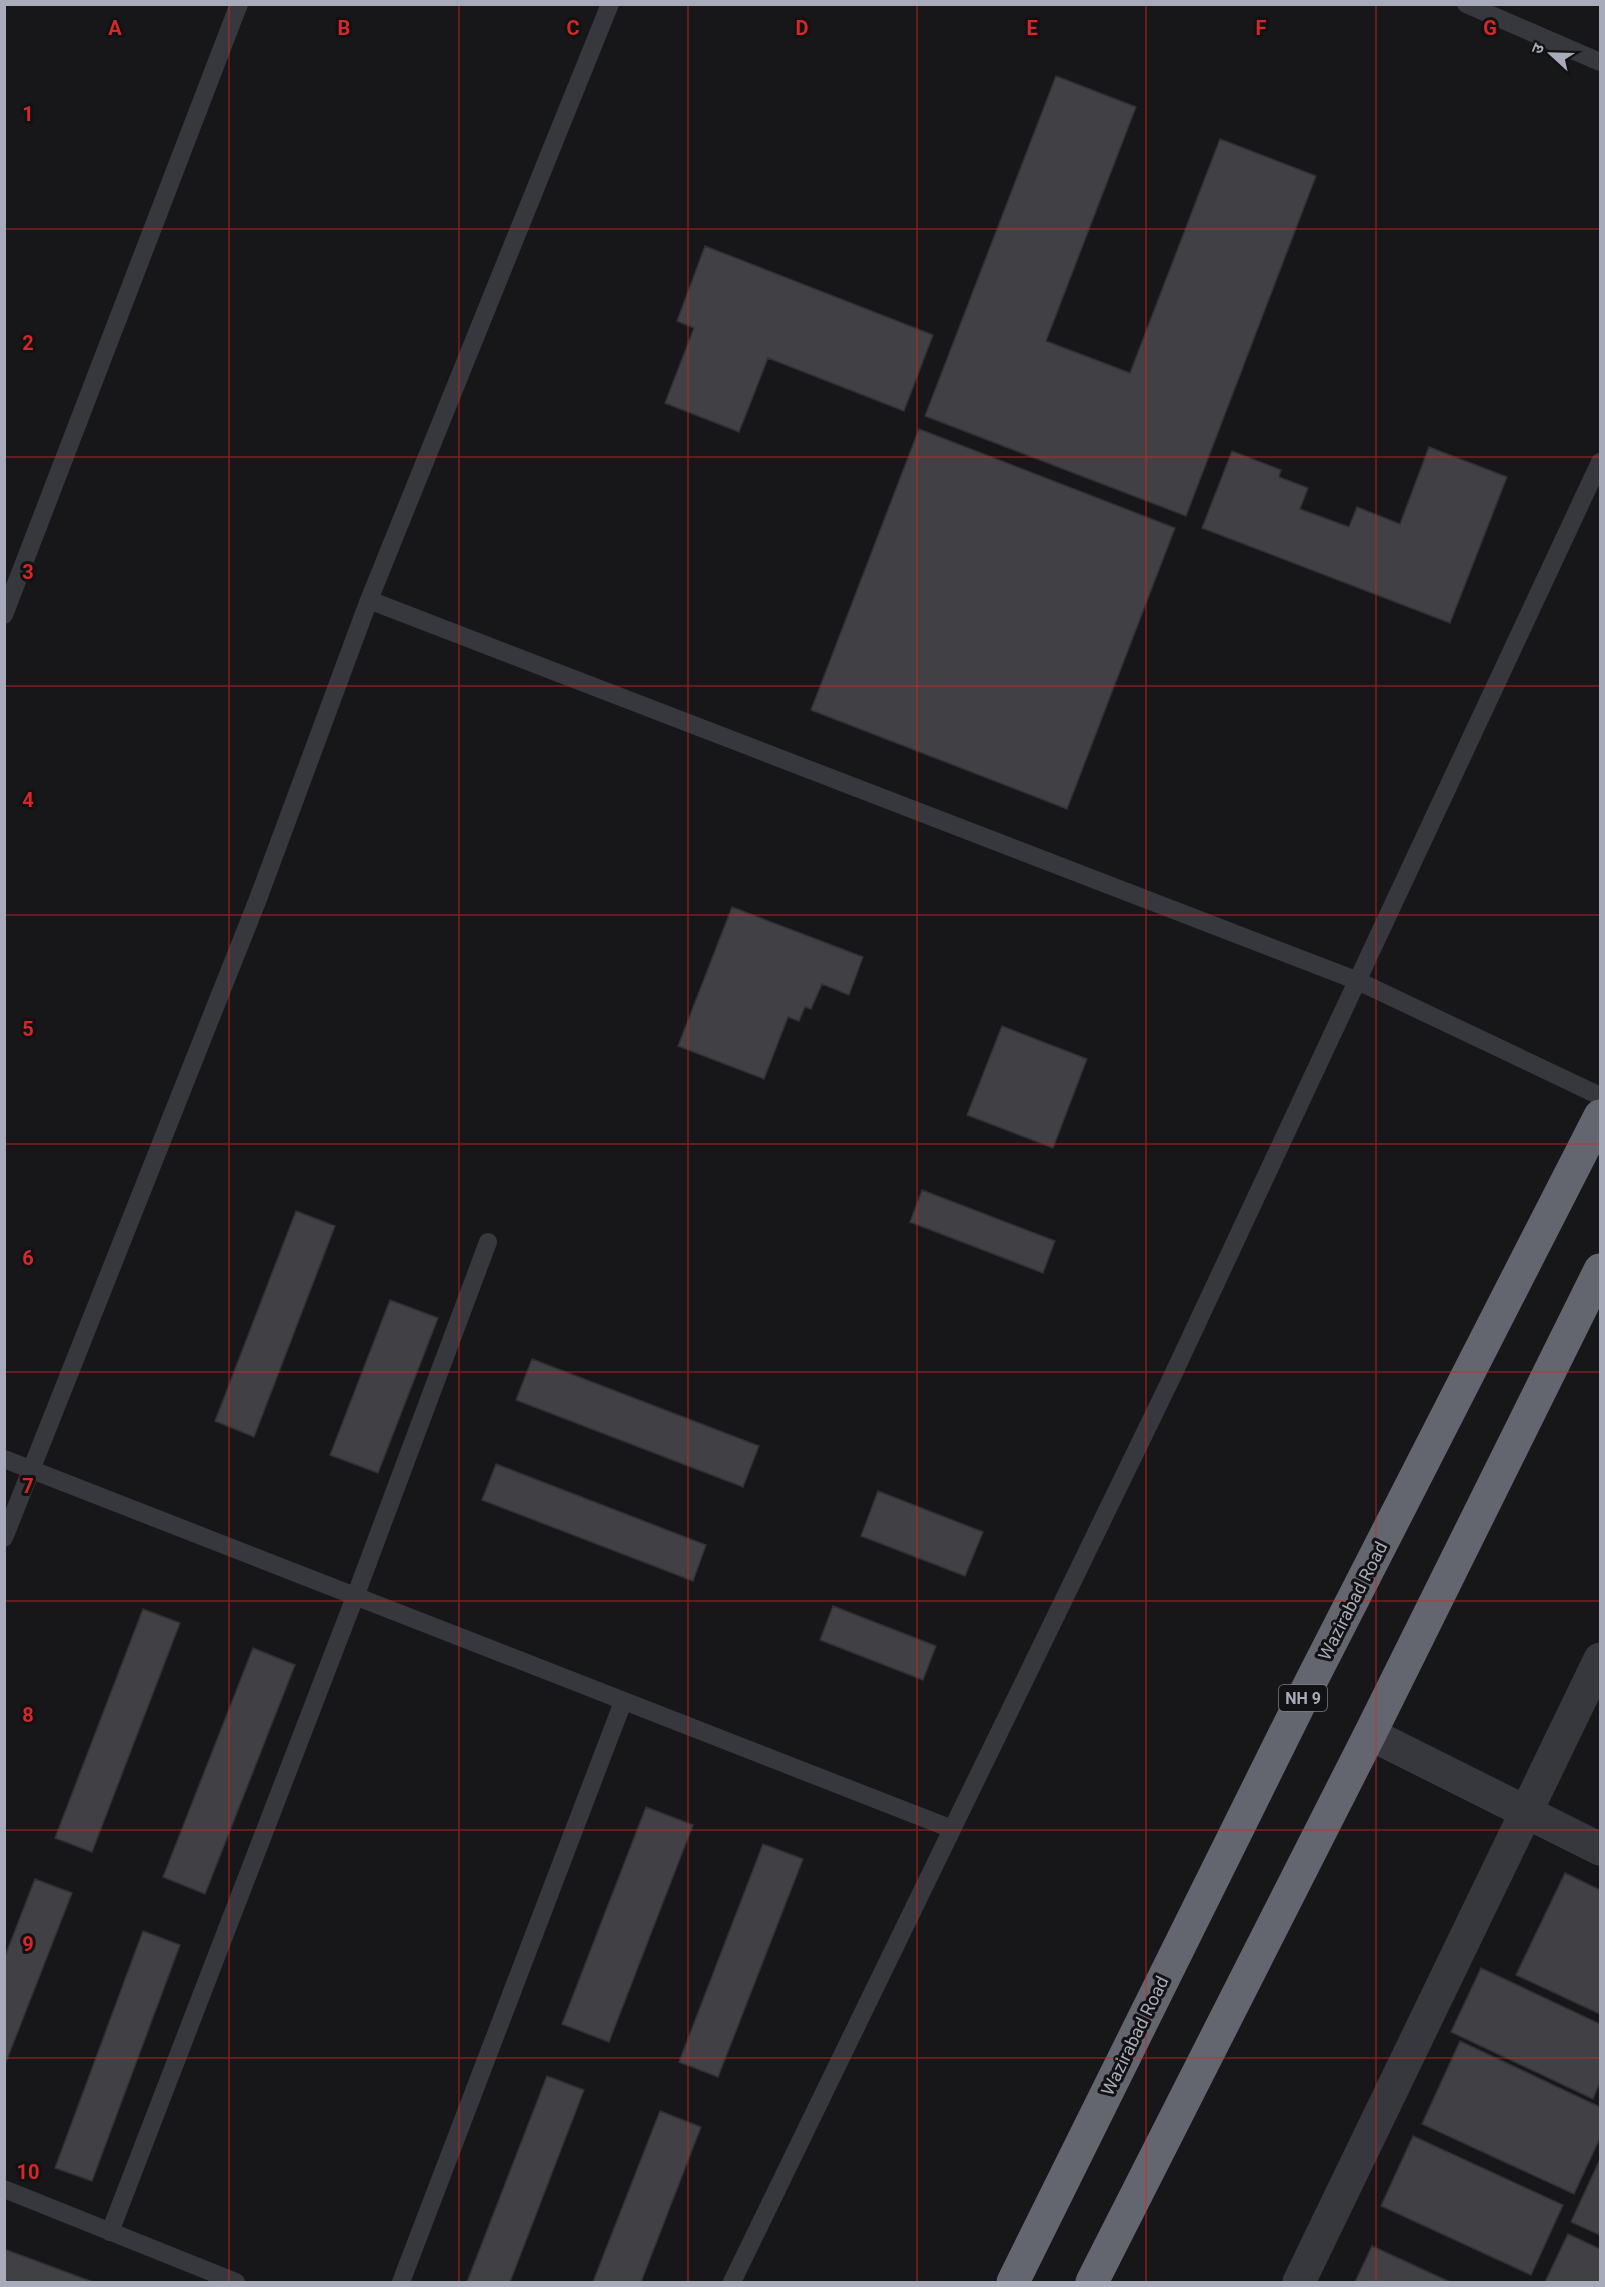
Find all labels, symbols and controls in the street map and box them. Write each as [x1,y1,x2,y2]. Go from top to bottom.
text: A [108,16,122,40]
text: B [338,16,350,40]
text: C [566,16,580,40]
text: D [796,16,809,40]
text: E [1026,16,1038,40]
text: F [1256,16,1267,40]
text: G [1483,16,1497,40]
north arrow [1521,24,1581,84]
text: उ [1527,40,1548,56]
text: 1 [22,102,34,126]
text: 2 [22,331,34,355]
text: 3 [22,560,34,584]
text: 4 [22,788,34,812]
text: 5 [22,1017,34,1041]
text: 6 [22,1246,34,1270]
text: 7 [22,1474,34,1498]
street label: Wazirabad Road [1314,1538,1391,1664]
road number: NH 9 [1279,1685,1327,1711]
text: 8 [22,1703,34,1727]
text: 9 [22,1932,34,1956]
street label: Wazirabad Road [1097,1973,1173,2099]
text: 10 [17,2160,39,2184]

